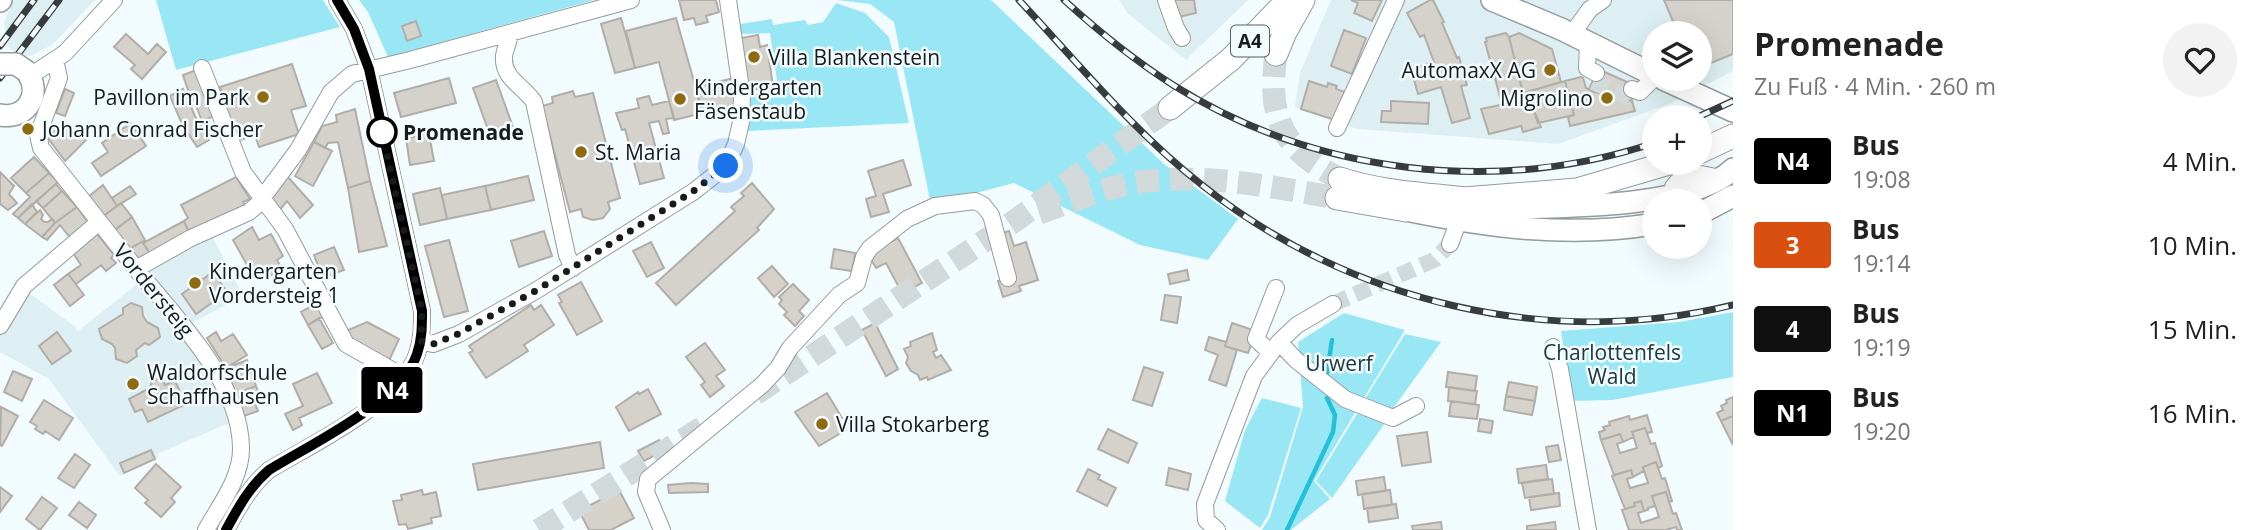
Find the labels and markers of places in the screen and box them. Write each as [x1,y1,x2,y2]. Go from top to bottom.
place label: Villa Blankenstein [768,43,940,71]
marker: Villa Blankenstein [746,49,762,65]
place label: AutomaxX AG [1401,56,1536,84]
marker: AutomaxX AG [1542,62,1558,78]
place label: Kindergarten Fäsenstaub [694,73,822,125]
place label: Pavillon im Park [93,83,249,111]
place label: Migrolino [1500,84,1593,112]
marker: Pavillon im Park [255,89,271,105]
marker: Migrolino [1599,90,1615,106]
marker: Kindergarten Fäsenstaub [672,91,688,107]
place label: Johann Conrad Fischer [40,115,263,143]
marker: Promenade [367,117,397,147]
place label: Promenade [403,118,524,146]
marker: Johann Conrad Fischer [20,121,36,137]
place label: St. Maria [595,138,681,166]
marker: St. Maria [573,144,589,160]
place label: Kindergarten Vordersteig 1 [209,257,339,309]
marker: Kindergarten Vordersteig 1 [187,275,203,291]
place label: Waldorfschule Schaffhausen [147,358,287,410]
marker: Waldorfschule Schaffhausen [125,376,141,392]
place label: Villa Stokarberg [836,410,989,438]
marker: Villa Stokarberg [814,416,830,432]

